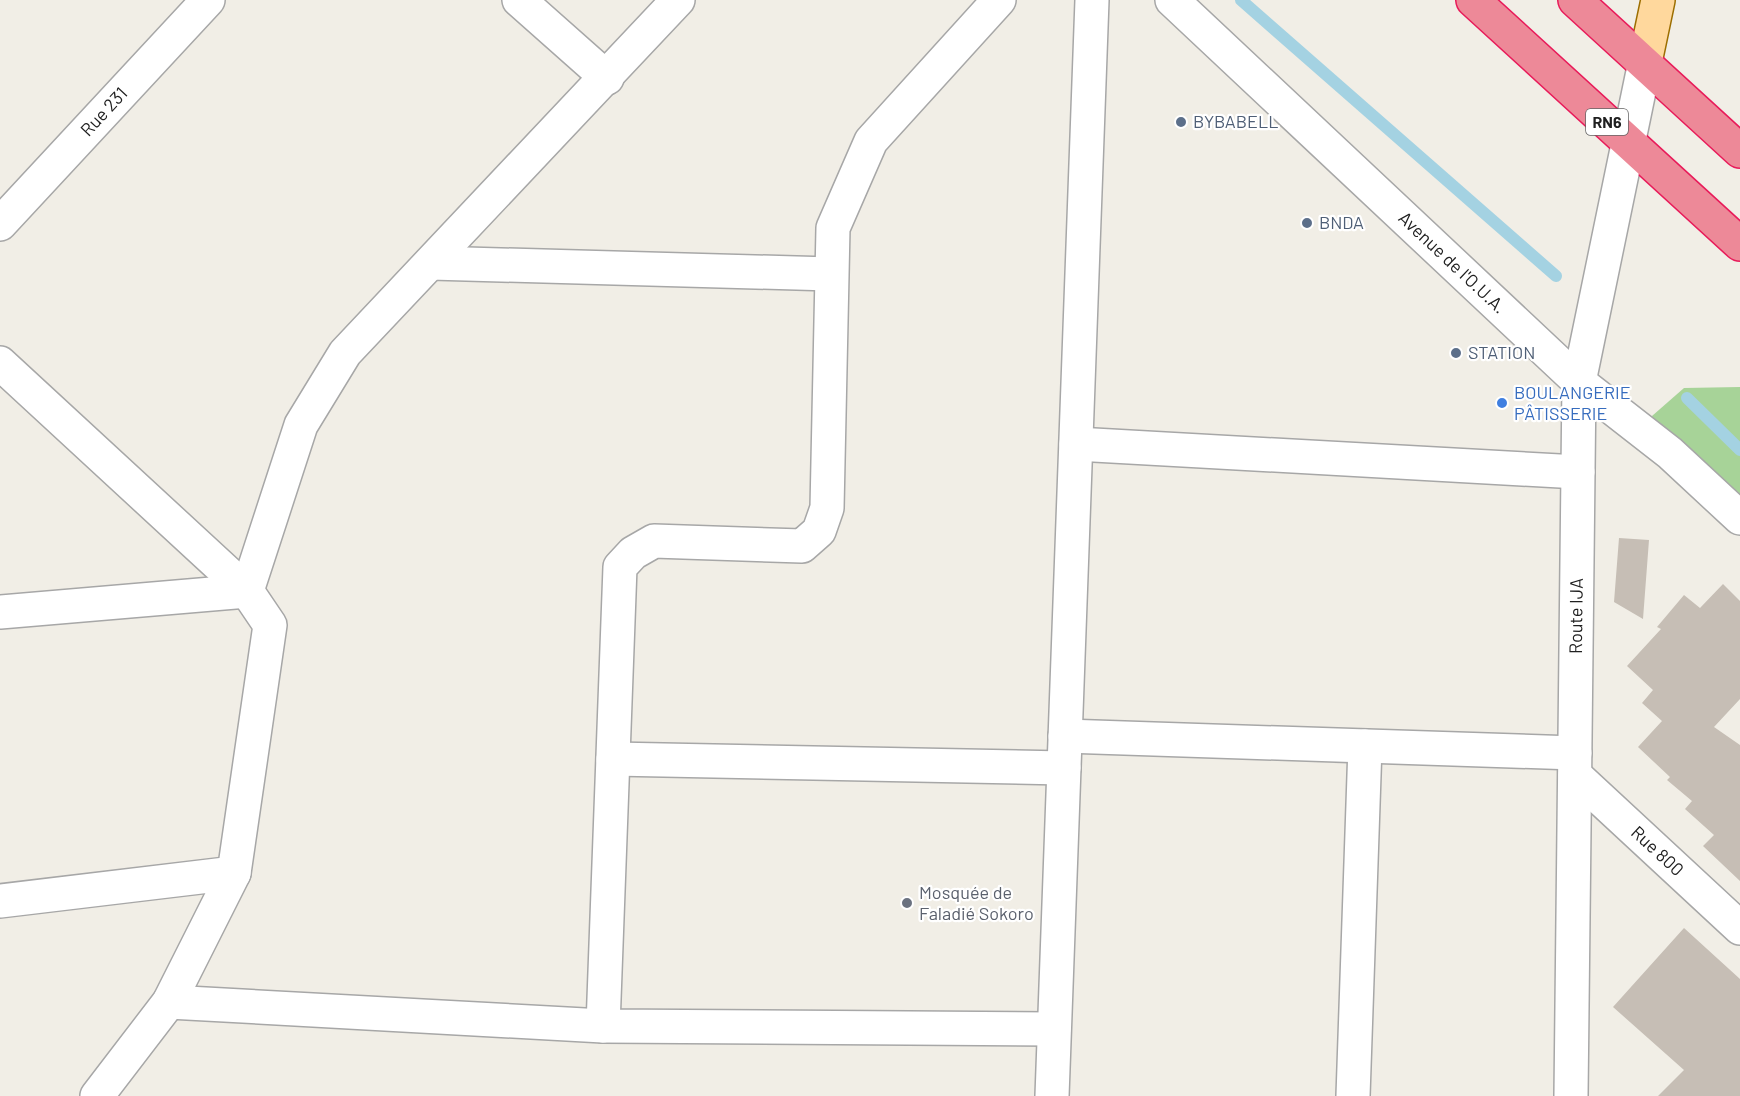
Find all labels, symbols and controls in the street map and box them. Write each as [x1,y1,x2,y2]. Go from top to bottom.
street label: Rue 231 [75,82,131,140]
road number: RN6 [1586,109,1628,135]
place label: BYBABELL [1193,110,1278,132]
marker: BYBABELL [1174,115,1188,129]
street label: Avenue de l'O.U.A. [1394,207,1511,318]
place label: BNDA [1319,211,1364,233]
marker: BNDA [1300,216,1314,230]
place label: STATION [1468,341,1535,363]
marker: STATION [1449,346,1463,360]
place label: BOULANGERIE PÂTISSERIE [1514,381,1631,424]
marker: BOULANGERIE PÂTISSERIE [1495,396,1509,410]
street label: Route IJA [1564,578,1587,654]
street label: Rue 800 [1627,821,1689,880]
place label: Mosquée de Faladié Sokoro [919,881,1034,924]
marker: Mosquée de Faladié Sokoro [900,896,914,910]

